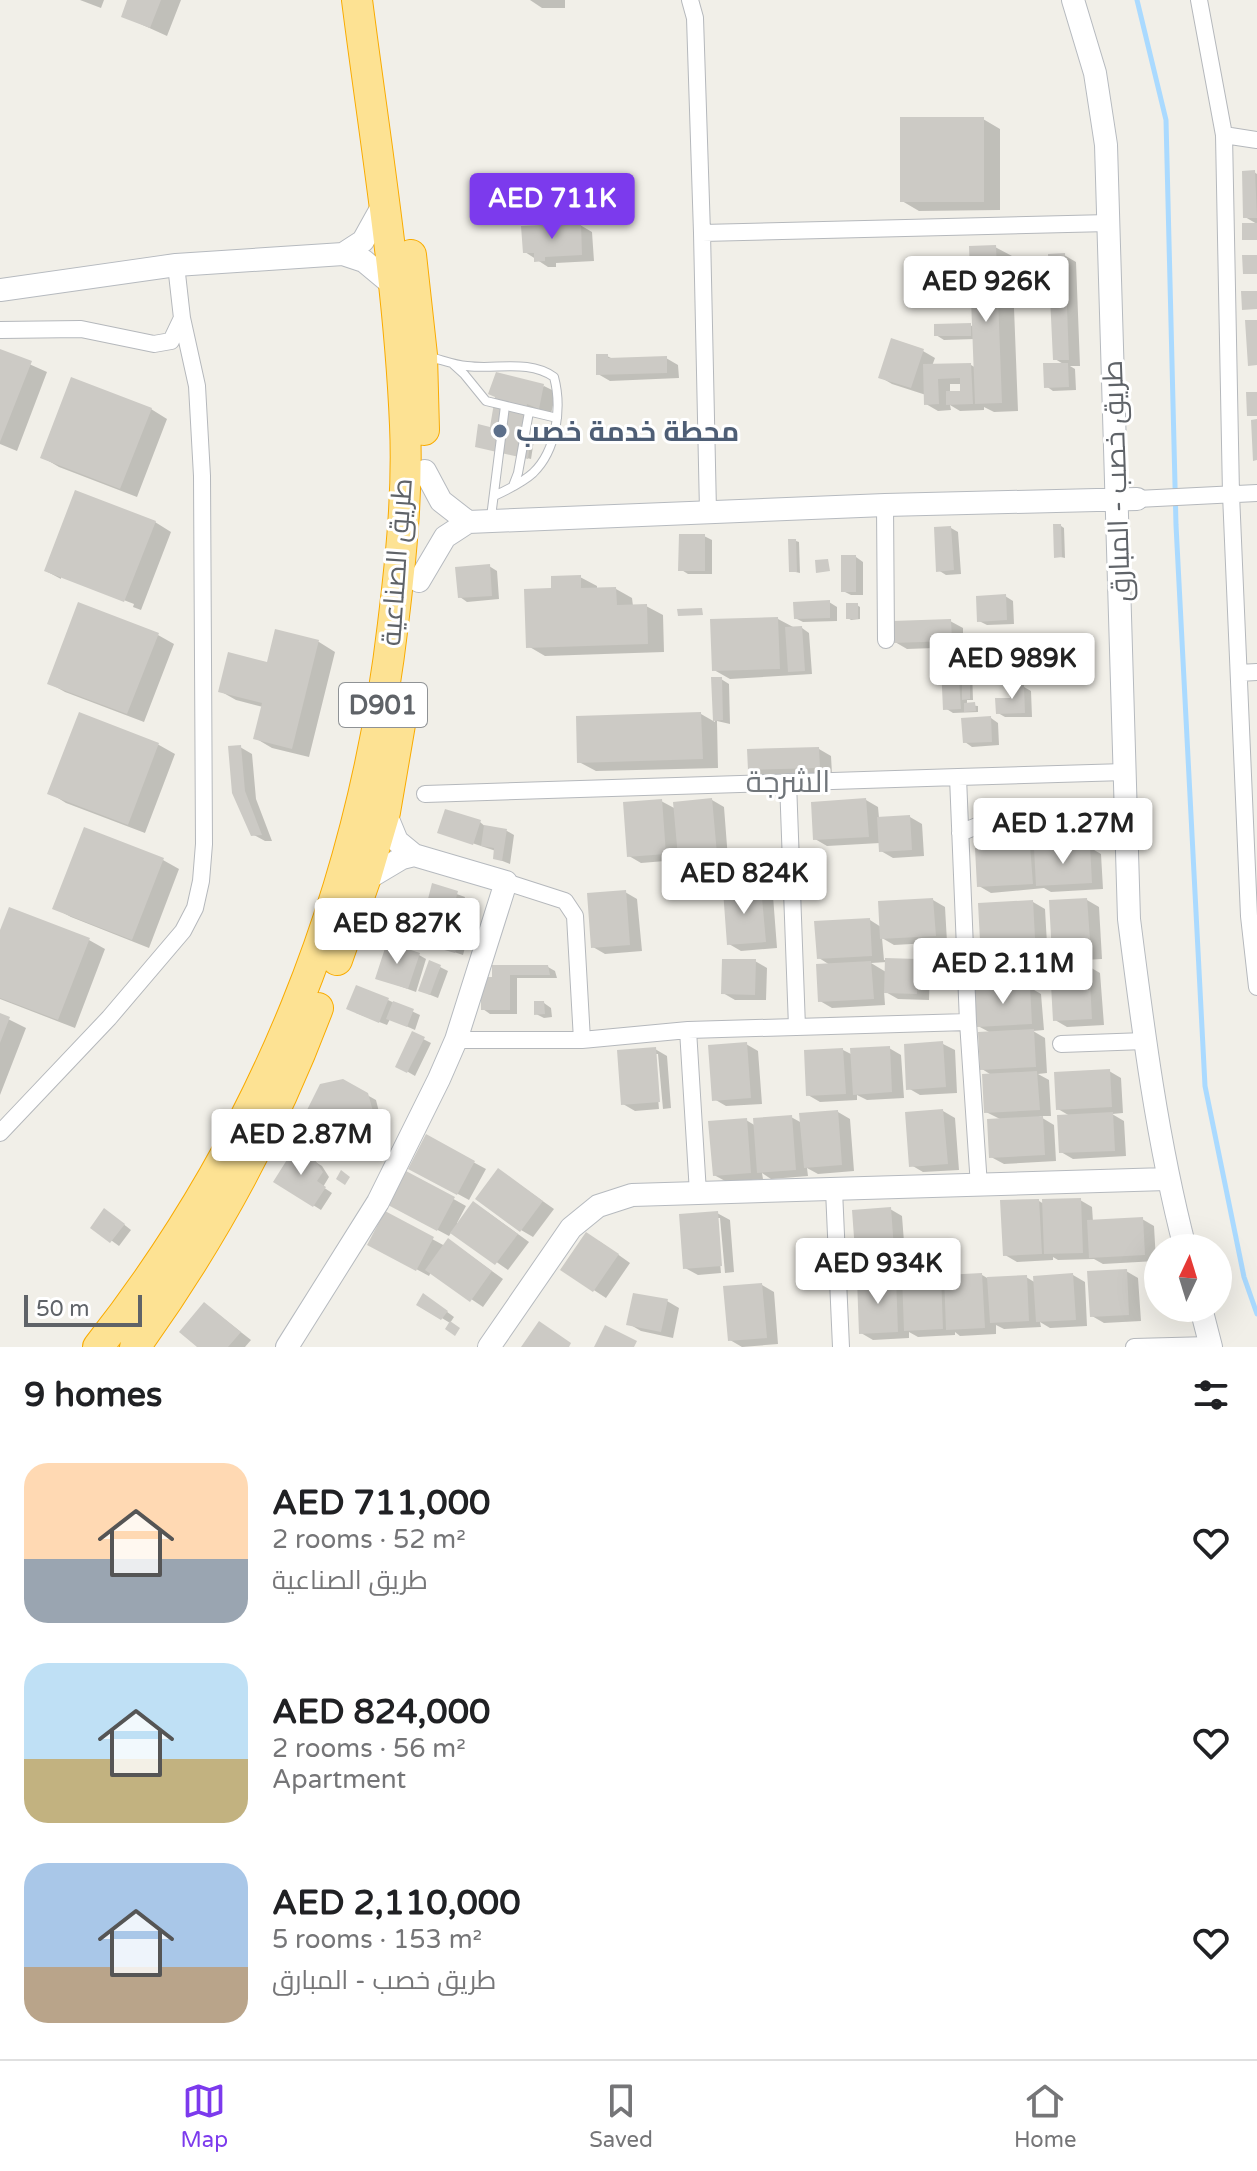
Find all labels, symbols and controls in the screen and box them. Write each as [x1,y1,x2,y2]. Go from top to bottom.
pin: AED 711K [469,173,635,241]
text: AED 711K [488,183,616,214]
pin: AED 926K [903,256,1069,324]
text: AED 926K [922,266,1050,297]
street label: طريق خصب - المبارق [1096,360,1138,602]
place label: محطة خدمة خصب [516,415,739,449]
marker: محطة خدمة خصب [491,422,509,440]
street label: طريق الصناعية [374,477,420,647]
pin: AED 989K [929,633,1095,701]
text: AED 989K [948,643,1076,674]
road number: D901 [339,683,427,727]
district label: الشرجة [746,764,830,801]
pin: AED 1.27M [971,798,1155,866]
text: AED 1.27M [991,808,1135,839]
pin: AED 824K [661,848,827,916]
text: AED 824K [680,858,808,889]
pin: AED 827K [314,898,480,966]
text: AED 827K [333,908,461,939]
pin: AED 2.11M [911,938,1095,1006]
text: AED 2.11M [931,948,1075,979]
pin: AED 2.87M [209,1109,393,1177]
text: AED 2.87M [229,1119,373,1150]
north arrow [1144,1234,1232,1322]
map controls [1144,1234,1232,1322]
pin: AED 934K [795,1238,961,1306]
text: AED 934K [814,1248,942,1279]
scale bar [24,1291,142,1327]
text: 50 m [36,1296,90,1322]
icon: filters [1189,1373,1233,1417]
text: 9 homes [24,1375,162,1416]
text: AED 711,000 [272,1483,490,1524]
icon: home [88,1495,184,1591]
icon: heart [1189,1521,1233,1565]
text: 2 rooms · 52 m² [272,1524,466,1555]
text: طريق الصناعية [272,1565,428,1596]
text: AED 824,000 [272,1692,490,1733]
icon: home [88,1695,184,1791]
icon: heart [1189,1721,1233,1765]
text: 2 rooms · 56 m² [272,1733,466,1764]
text: Apartment [272,1764,406,1795]
text: AED 2,110,000 [272,1883,521,1924]
icon: home [88,1895,184,1991]
icon: heart [1189,1921,1233,1965]
text: 5 rooms · 153 m² [272,1924,482,1955]
text: طريق خصب - المبارق [272,1965,496,1996]
tab: Map [181,2079,228,2153]
tab: Saved [589,2079,653,2153]
tab: Home [1014,2079,1076,2153]

